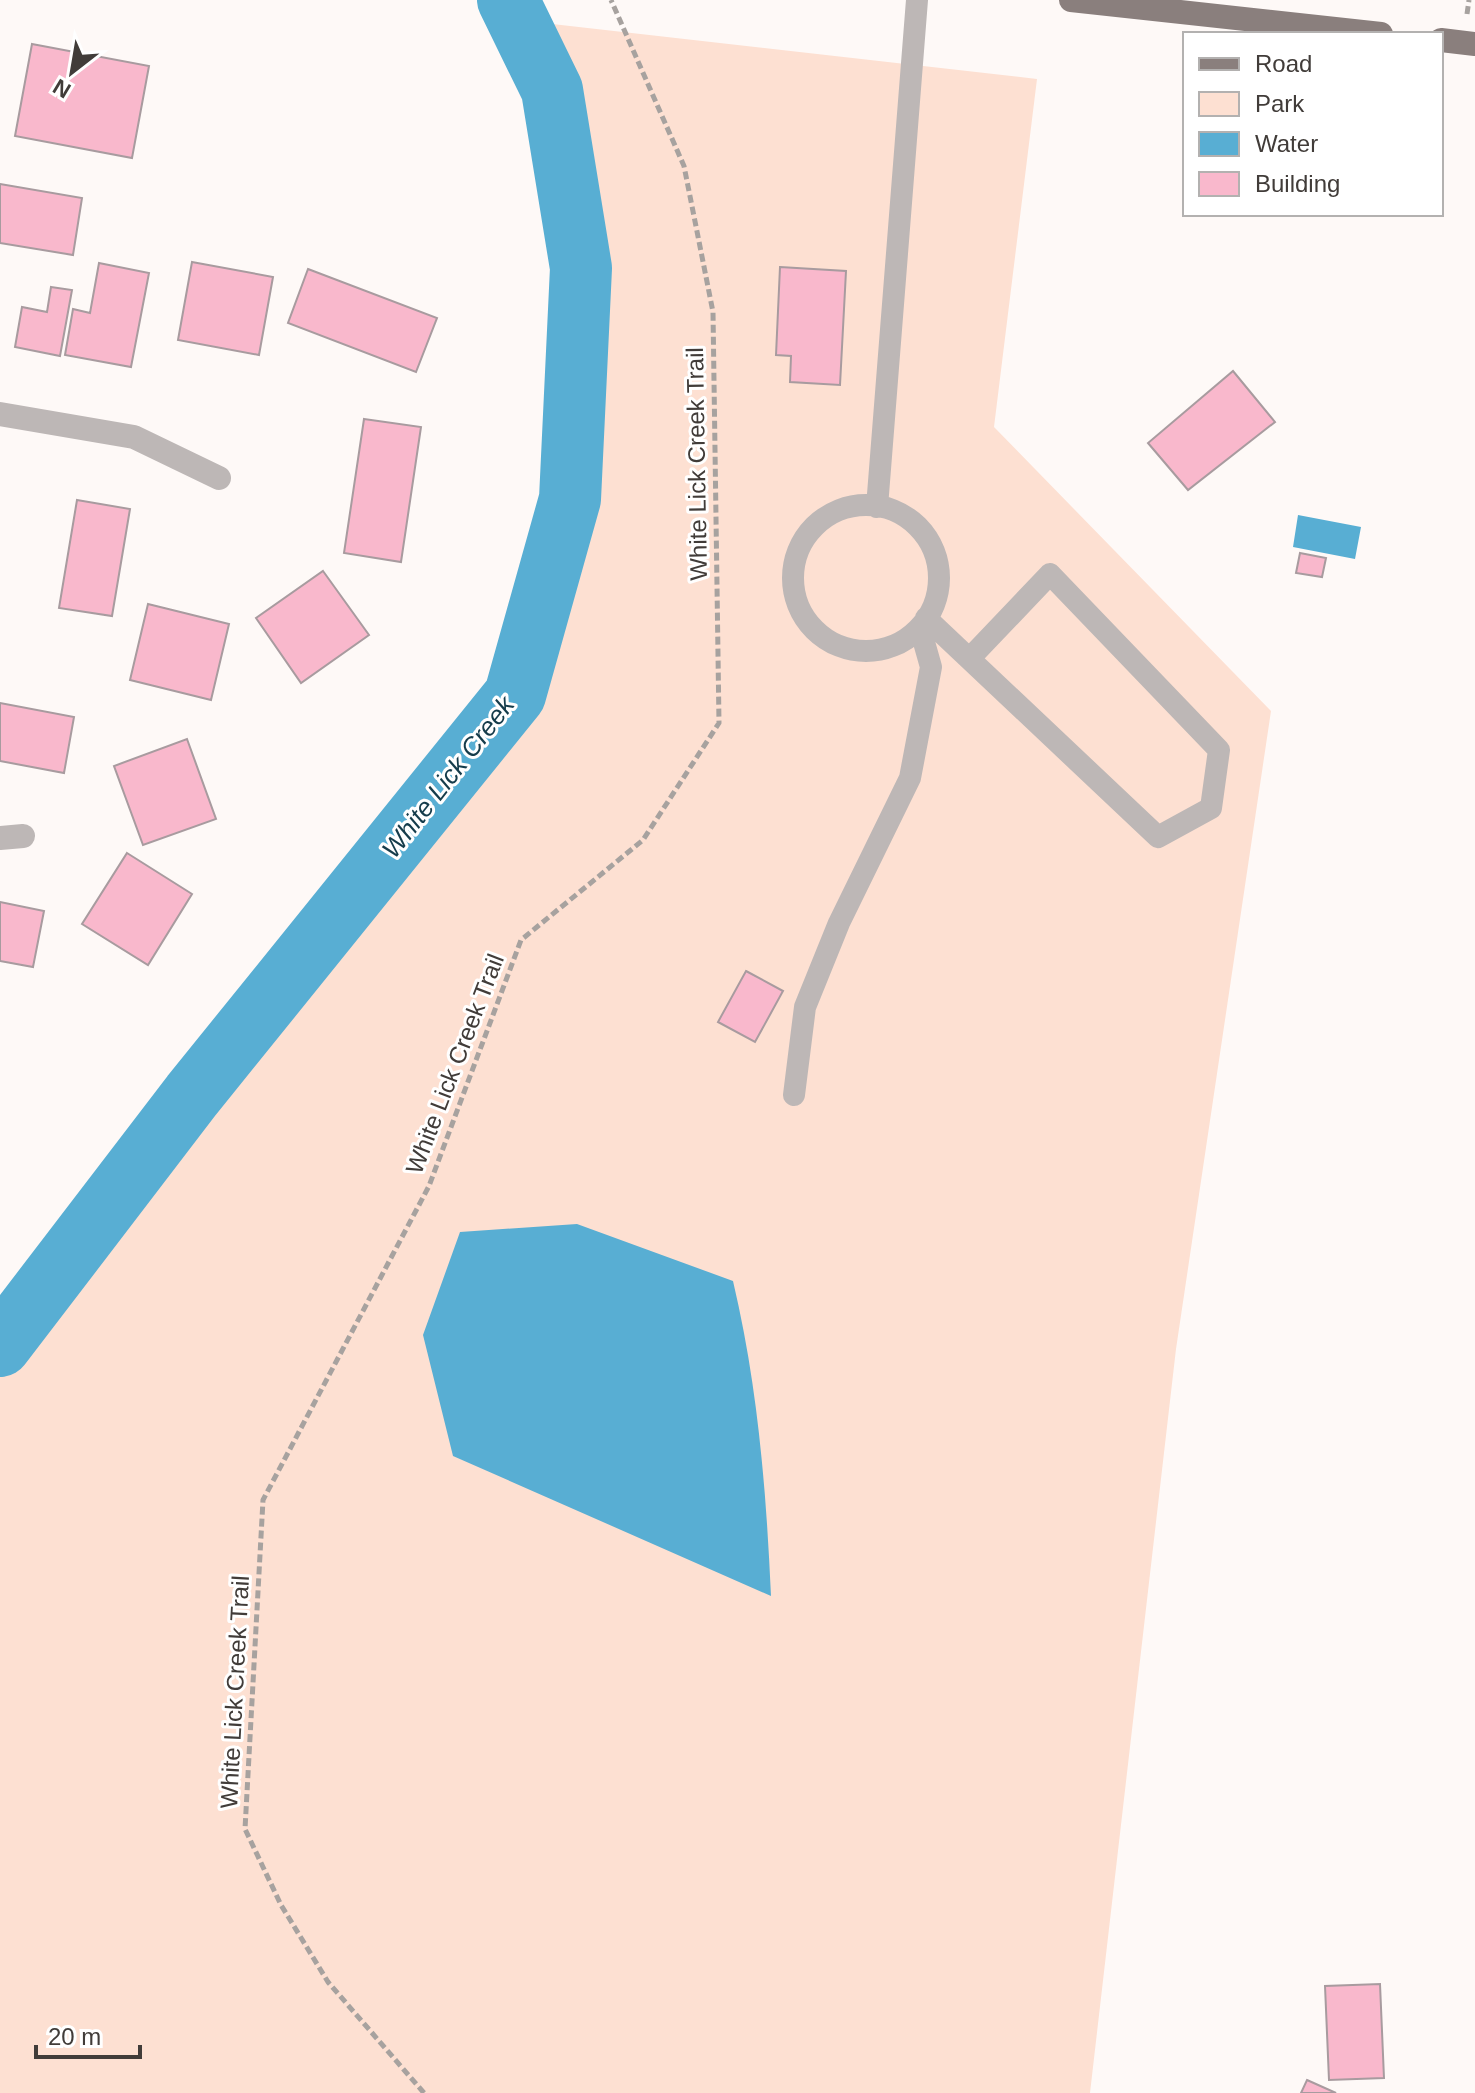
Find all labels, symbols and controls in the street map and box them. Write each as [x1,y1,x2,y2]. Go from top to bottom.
north arrow [32,32,112,112]
legend [1183,32,1443,216]
text: Road [1255,50,1312,77]
text: N [49,74,75,104]
text: Park [1255,90,1305,117]
text: Water [1255,130,1318,157]
text: Building [1255,170,1340,197]
street label: White Lick Creek Trail [681,347,712,581]
water label: White Lick Creek [376,689,522,864]
street label: White Lick Creek Trail [400,950,509,1178]
street label: White Lick Creek Trail [215,1575,254,1809]
scale bar [36,2009,140,2059]
text: 20 m [48,2023,101,2050]

